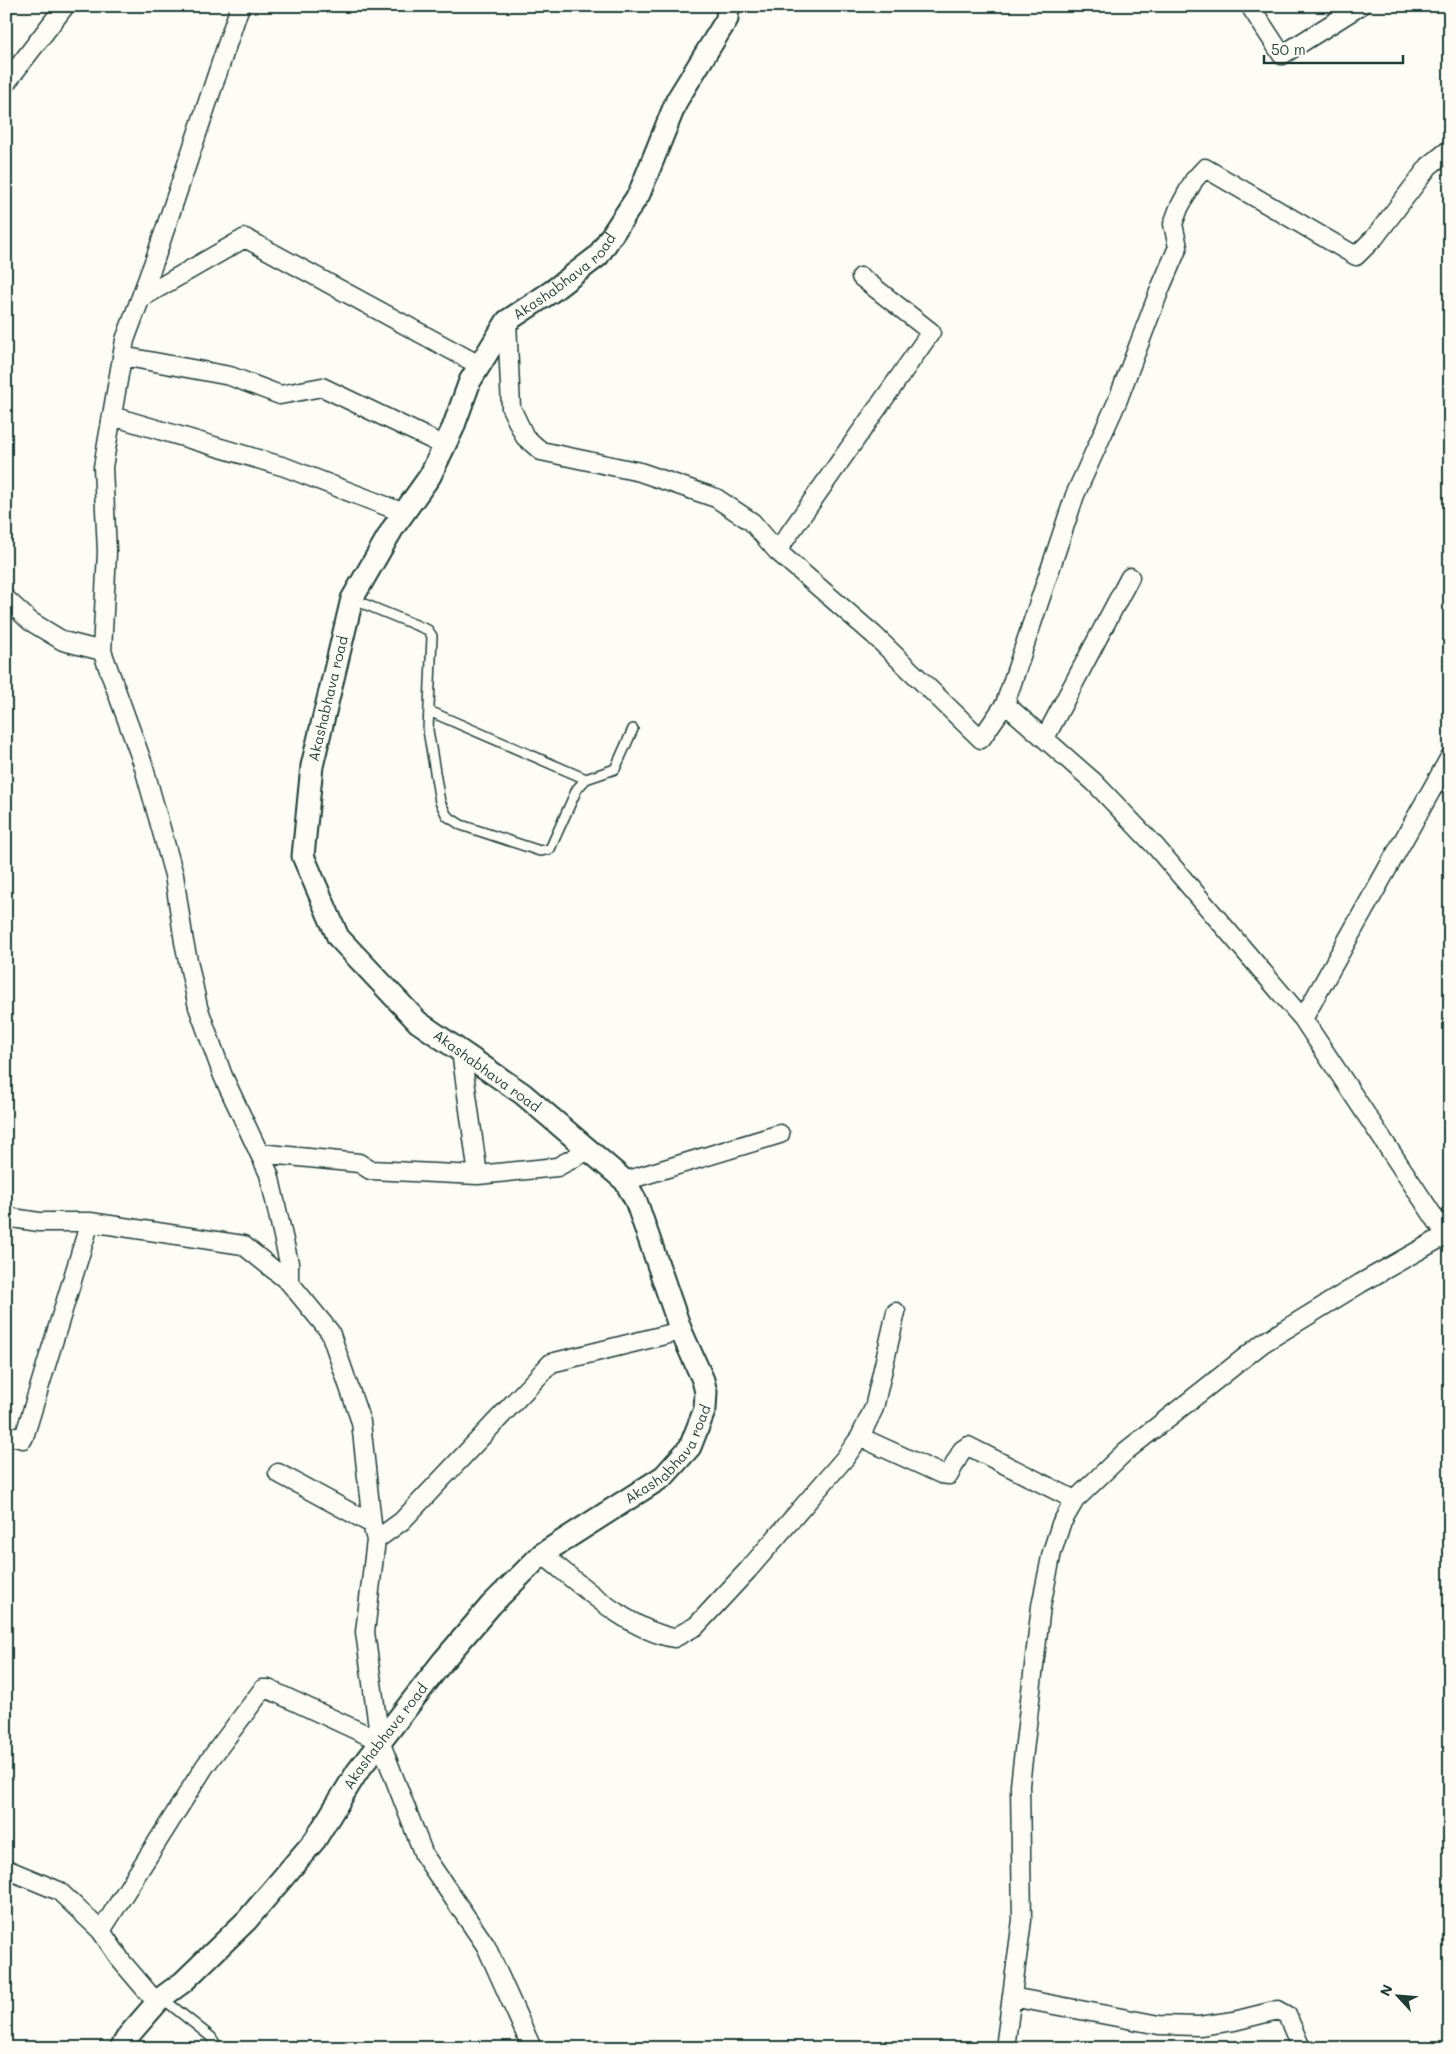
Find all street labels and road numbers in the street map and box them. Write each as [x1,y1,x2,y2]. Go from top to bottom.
street label: Akashabhava road [509,229,620,324]
street label: Akashabhava road [303,634,352,763]
street label: Akashabhava road [430,1025,545,1116]
street label: Akashabhava road [621,1402,715,1508]
street label: Akashabhava road [339,1679,431,1793]

